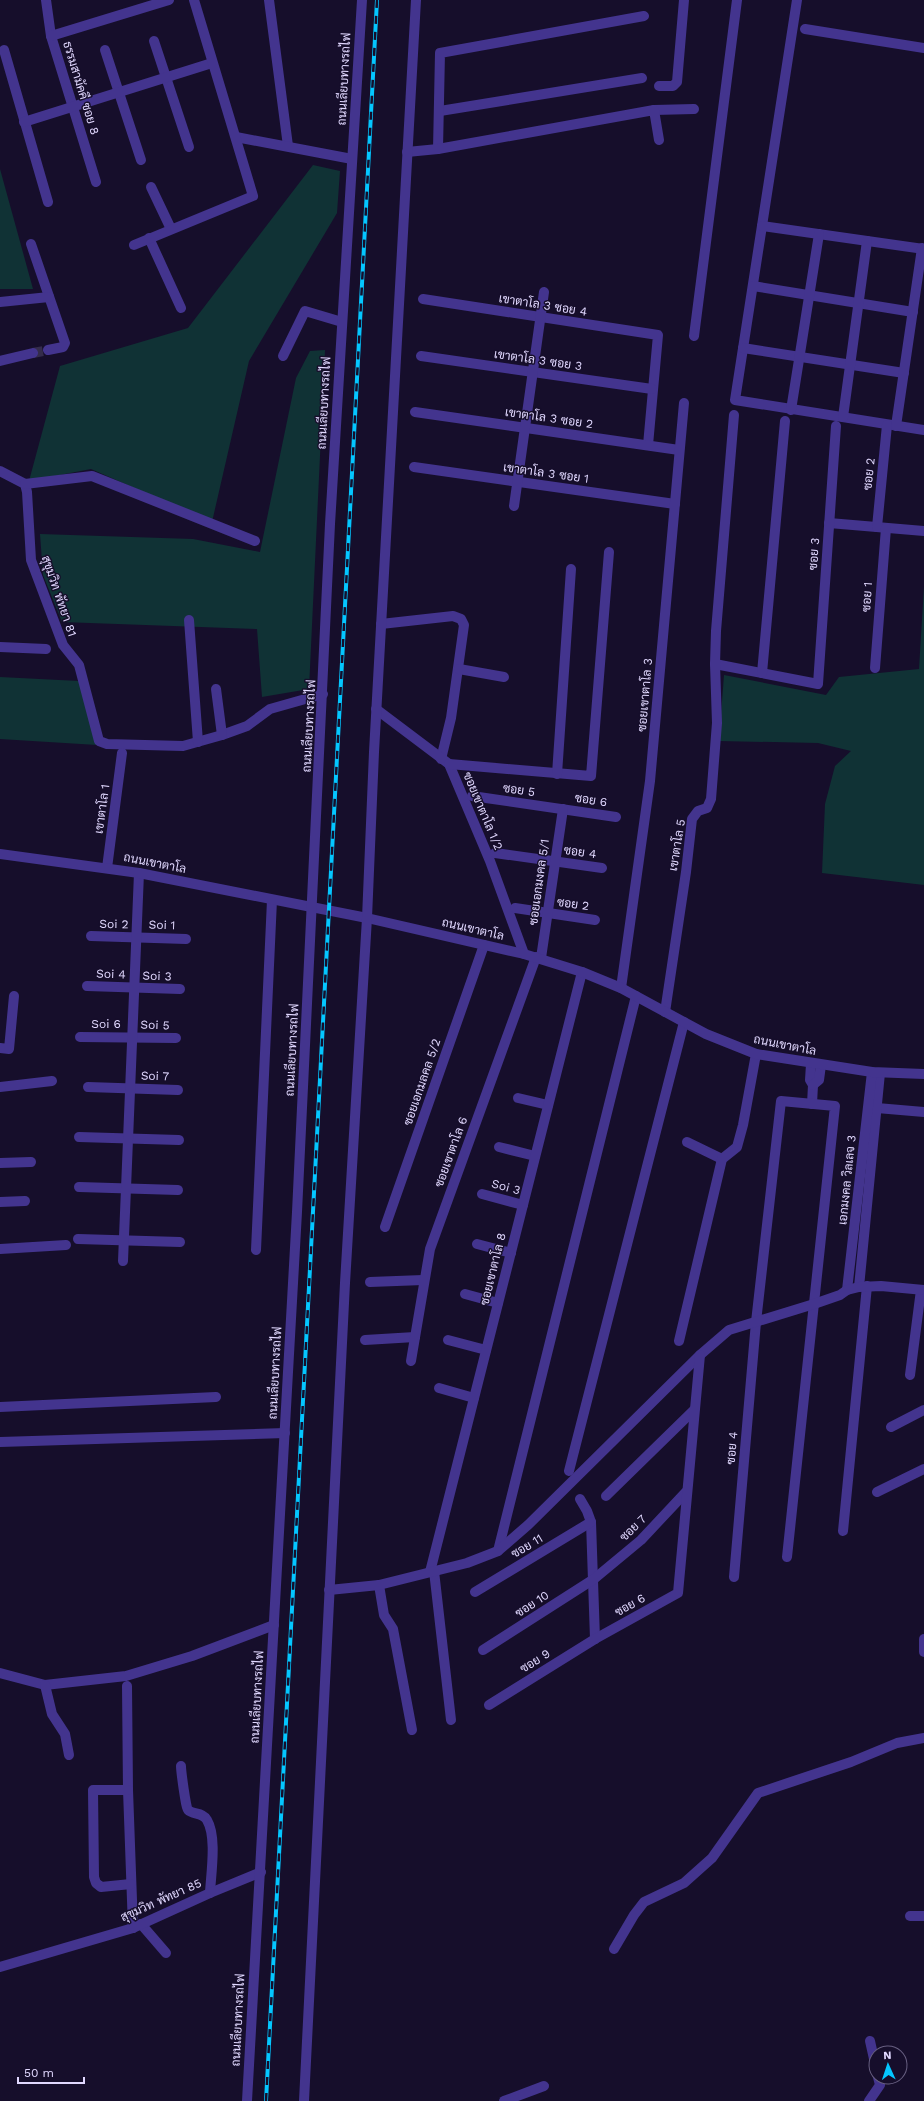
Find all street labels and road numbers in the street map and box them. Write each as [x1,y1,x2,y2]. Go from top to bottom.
street label: ถนนเลียบทางรถไฟ [334,32,353,126]
street label: ธรรมสามัคคี ซอย 8 [60,39,103,136]
street label: เขาตาโล 3 ซอย 4 [498,290,588,319]
street label: เขาตาโล 3 ซอย 3 [493,346,583,373]
street label: ถนนเลียบทางรถไฟ [314,356,333,450]
street label: เขาตาโล 3 ซอย 2 [504,404,594,431]
street label: ซอย 2 [860,457,878,491]
street label: เขาตาโล 3 ซอย 1 [502,459,590,486]
street label: ซอย 3 [806,537,822,571]
street label: สุขุมวิท พัทยา 81 [37,554,79,639]
street label: ซอย 1 [859,582,875,612]
street label: ซอยเขาตาโล 3 [634,658,655,732]
street label: ถนนเลียบทางรถไฟ [299,679,318,773]
street label: ซอยเขาตาโล 1/2 [460,770,507,852]
street label: ซอย 5 [502,781,536,799]
street label: เขาตาโล 1 [91,783,112,835]
street label: ซอย 6 [574,791,608,809]
street label: เขาตาโล 5 [665,818,688,872]
street label: ซอยเอกมงคล 5/1 [526,838,552,926]
street label: ซอย 4 [563,843,597,861]
street label: ถนนเขาตาโล [122,849,188,876]
street label: ซอย 2 [556,895,590,913]
street label: ถนนเขาตาโล [440,914,506,943]
street label: Soi 2 [99,917,129,931]
street label: Soi 1 [148,918,176,932]
street label: Soi 4 [96,966,126,982]
street label: Soi 3 [142,968,172,984]
street label: ถนนเลียบทางรถไฟ [282,1003,301,1097]
street label: Soi 6 [91,1017,121,1031]
street label: Soi 5 [140,1017,170,1033]
street label: ถนนเขาตาโล [752,1031,818,1058]
street label: ซอยเอกมลคล 5/2 [401,1037,443,1127]
street label: Soi 7 [141,1069,170,1084]
street label: ซอยเขาตาโล 6 [431,1115,470,1189]
street label: เอกมงคล วิลเลจ 3 [835,1134,859,1226]
street label: Soi 3 [490,1176,522,1198]
street label: ซอยเขาตาโล 8 [476,1231,509,1307]
street label: ถนนเลียบทางรถไฟ [265,1326,284,1420]
street label: ซอย 4 [724,1431,740,1465]
street label: ซอย 7 [617,1512,649,1544]
street label: ซอย 11 [509,1531,545,1561]
street label: ซอย 10 [513,1588,551,1620]
street label: ซอย 6 [612,1591,648,1619]
street label: ซอย 9 [517,1646,553,1676]
street label: ถนนเลียบทางรถไฟ [247,1650,266,1744]
street label: สุขุมวิท พัทยา 85 [118,1876,205,1926]
street label: ถนนเลียบทางรถไฟ [228,1973,247,2067]

